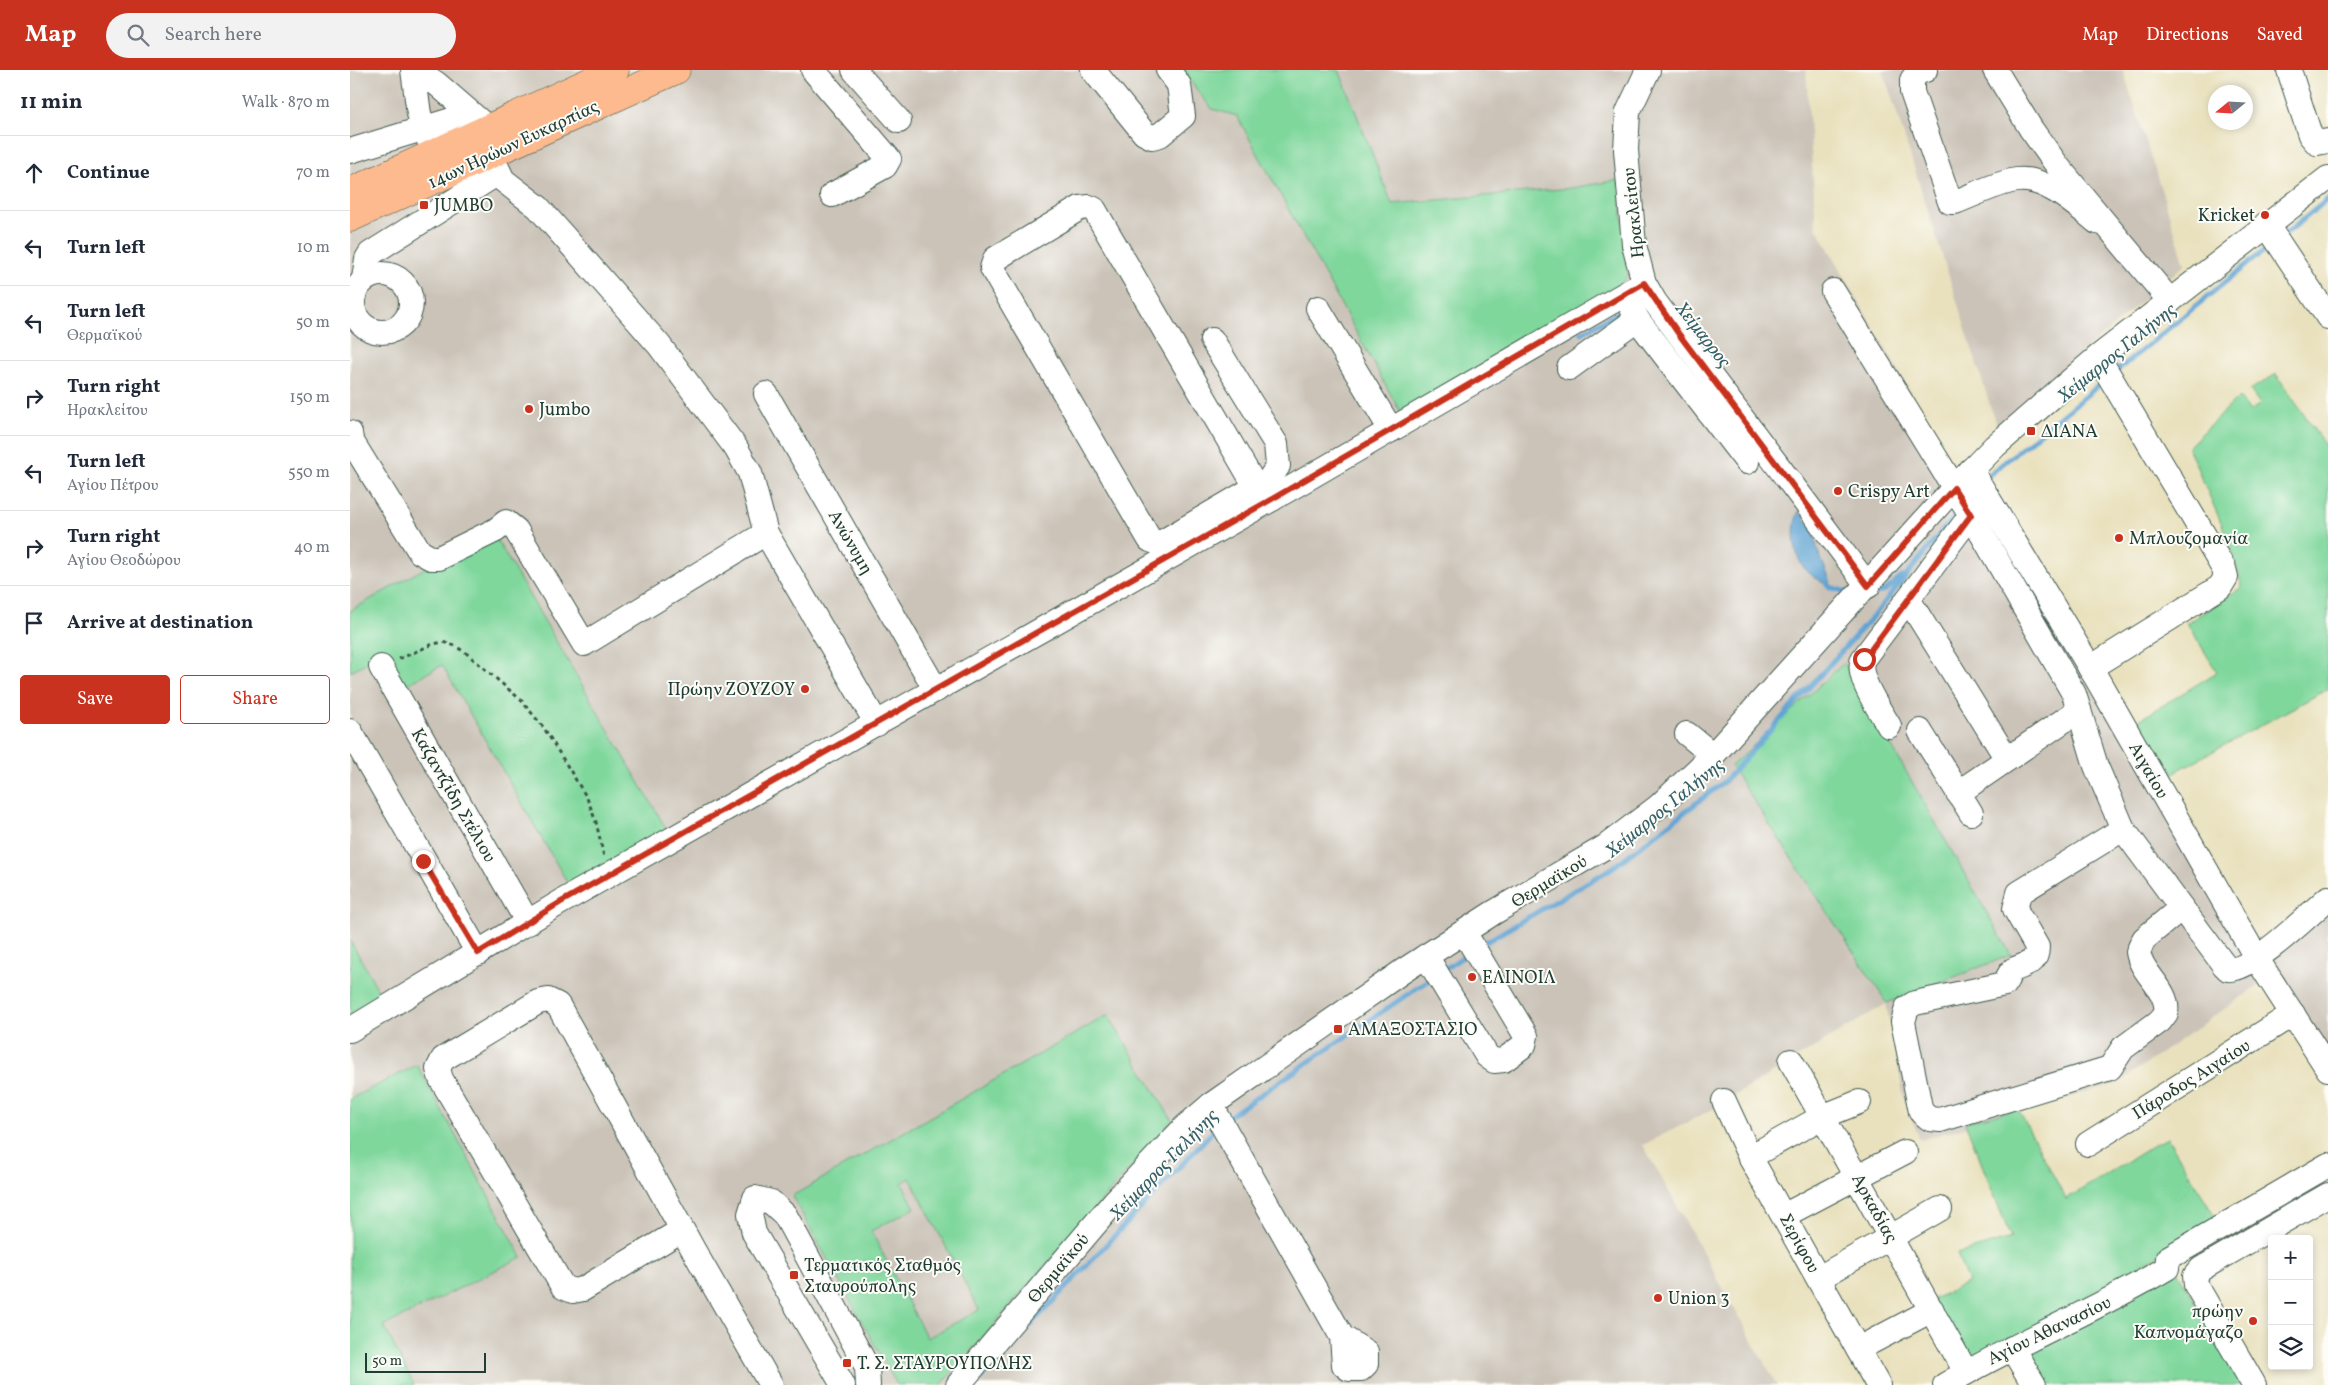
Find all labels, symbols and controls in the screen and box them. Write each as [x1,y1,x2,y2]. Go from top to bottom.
search box [106,13,456,58]
text: Map [25,18,76,52]
icon: search [124,21,152,49]
text: Search here [164,22,262,48]
text: Map [2082,23,2118,48]
text: Directions [2146,23,2229,48]
text: Saved [2257,23,2303,48]
north arrow [2208,85,2253,130]
text: 11 min [20,88,83,117]
text: Walk · 870 m [242,92,330,114]
street label: 14ων Ηρώων Ευκαρπίας [424,95,603,196]
icon: ahead [20,159,48,187]
text: Continue [67,160,150,186]
text: 70 m [296,162,330,184]
street label: Ηρακλείτου [1617,166,1652,259]
place label: JUMBO [434,194,493,219]
marker: JUMBO [418,199,430,211]
place label: Kricket [2198,204,2255,229]
marker: Kricket [2259,209,2271,221]
icon: left [20,234,48,262]
text: Turn left [67,235,146,261]
text: 10 m [297,237,330,259]
water label: Χείμαρρος [1668,296,1737,374]
water label: Χείμαρρος Γαλήνης [2052,297,2182,410]
text: Turn left [67,299,146,325]
icon: left [20,309,48,337]
text: 50 m [296,312,330,334]
text: Θερμαϊκού [67,325,142,347]
text: Turn right [67,374,160,400]
icon: right [20,384,48,412]
text: 150 m [289,387,330,409]
place label: Jumbo [539,398,590,423]
text: Ηρακλείτου [67,400,148,422]
marker: Jumbo [523,403,535,415]
place label: ΔΙΑΝΑ [2041,420,2098,445]
marker: ΔΙΑΝΑ [2025,425,2037,437]
text: Turn left [67,449,146,475]
icon: left [20,459,48,487]
text: 550 m [288,462,330,484]
text: Αγίου Πέτρου [67,475,158,497]
place label: Crispy Art [1848,480,1930,505]
marker: Crispy Art [1832,485,1844,497]
street label: Ανώνυμη [821,506,878,580]
text: Turn right [67,524,160,550]
place label: Μπλουζομανία [2129,527,2249,552]
marker: Μπλουζομανία [2113,532,2125,544]
icon: right [20,534,48,562]
text: 40 m [294,537,330,559]
text: Αγίου Θεοδώρου [67,550,181,572]
icon: arrive [20,609,48,637]
text: Arrive at destination [67,610,253,636]
route start [1853,648,1876,671]
button: Save [20,675,170,724]
button: Share [180,675,330,724]
place label: Πρώην ΖΟΥΖΟΥ [668,678,795,703]
marker: Πρώην ΖΟΥΖΟΥ [799,683,811,695]
street label: Καζαντζίδη Στέλιου [404,724,501,867]
street label: Αιγαίου [2122,738,2174,804]
water label: Χείμαρρος Γαλήνης [1600,752,1730,865]
route end [412,850,435,873]
street label: Θερμαϊκού [1507,850,1592,915]
place label: ΕΛΙΝΟΙΛ [1482,966,1556,991]
marker: ΕΛΙΝΟΙΛ [1466,971,1478,983]
place label: ΑΜΑΞΟΣΤΑΣΙΟ [1348,1018,1477,1043]
marker: ΑΜΑΞΟΣΤΑΣΙΟ [1332,1023,1344,1035]
street label: Πάροδος Αιγαίου [2128,1034,2256,1127]
water label: Χείμαρρος Γαλήνης [1104,1104,1225,1228]
street label: Αρκαδίας [1844,1170,1903,1248]
street label: Σερίφου [1772,1210,1825,1278]
street label: Θερμαϊκού [1022,1229,1096,1309]
map controls [2268,1235,2313,1370]
button: + [2268,1235,2313,1280]
place label: Τερματικός Σταθμός Σταυρούπολης [804,1254,961,1300]
marker: Τερματικός Σταθμός Σταυρούπολης [788,1269,800,1281]
button: − [2268,1280,2313,1325]
place label: Union 3 [1668,1287,1729,1312]
street label: Αγίου Αθανασίου [1984,1291,2116,1372]
marker: Union 3 [1652,1292,1664,1304]
place label: πρώην Καπνομάγαζο [2134,1300,2243,1346]
marker: πρώην Καπνομάγαζο [2247,1315,2259,1327]
button: layers [2268,1325,2313,1370]
scale bar [365,1350,486,1373]
text: 50 m [372,1352,402,1371]
place label: Τ. Σ. ΣΤΑΥΡΟΥΠΟΛΗΣ [857,1352,1032,1377]
marker: Τ. Σ. ΣΤΑΥΡΟΥΠΟΛΗΣ [841,1357,853,1369]

